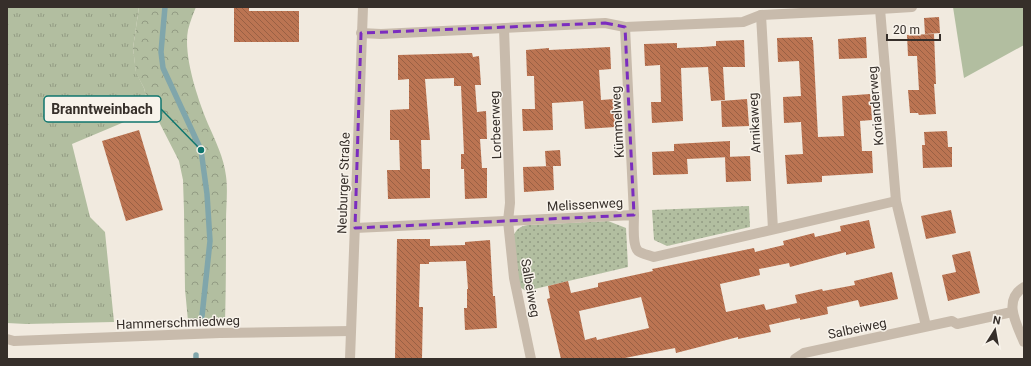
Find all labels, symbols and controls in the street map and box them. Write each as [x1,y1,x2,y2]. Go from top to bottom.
scale bar [887,16,940,42]
text: 20 m [893,23,920,37]
street label: Korianderweg [865,65,886,146]
street label: Kümmelweg [608,86,627,158]
street label: Lorbeerweg [487,91,504,159]
street label: Arnikaweg [745,92,764,154]
callout: Branntweinbach [44,96,161,122]
text: Branntweinbach [51,101,153,117]
street label: Neuburger Straße [334,132,353,234]
street label: Melissenweg [547,195,623,214]
street label: Salbeiweg [518,258,543,319]
north arrow [975,310,1015,350]
street label: Hammerschmiedweg [116,313,240,332]
text: N [992,314,1002,328]
street label: Salbeiweg [827,315,888,342]

